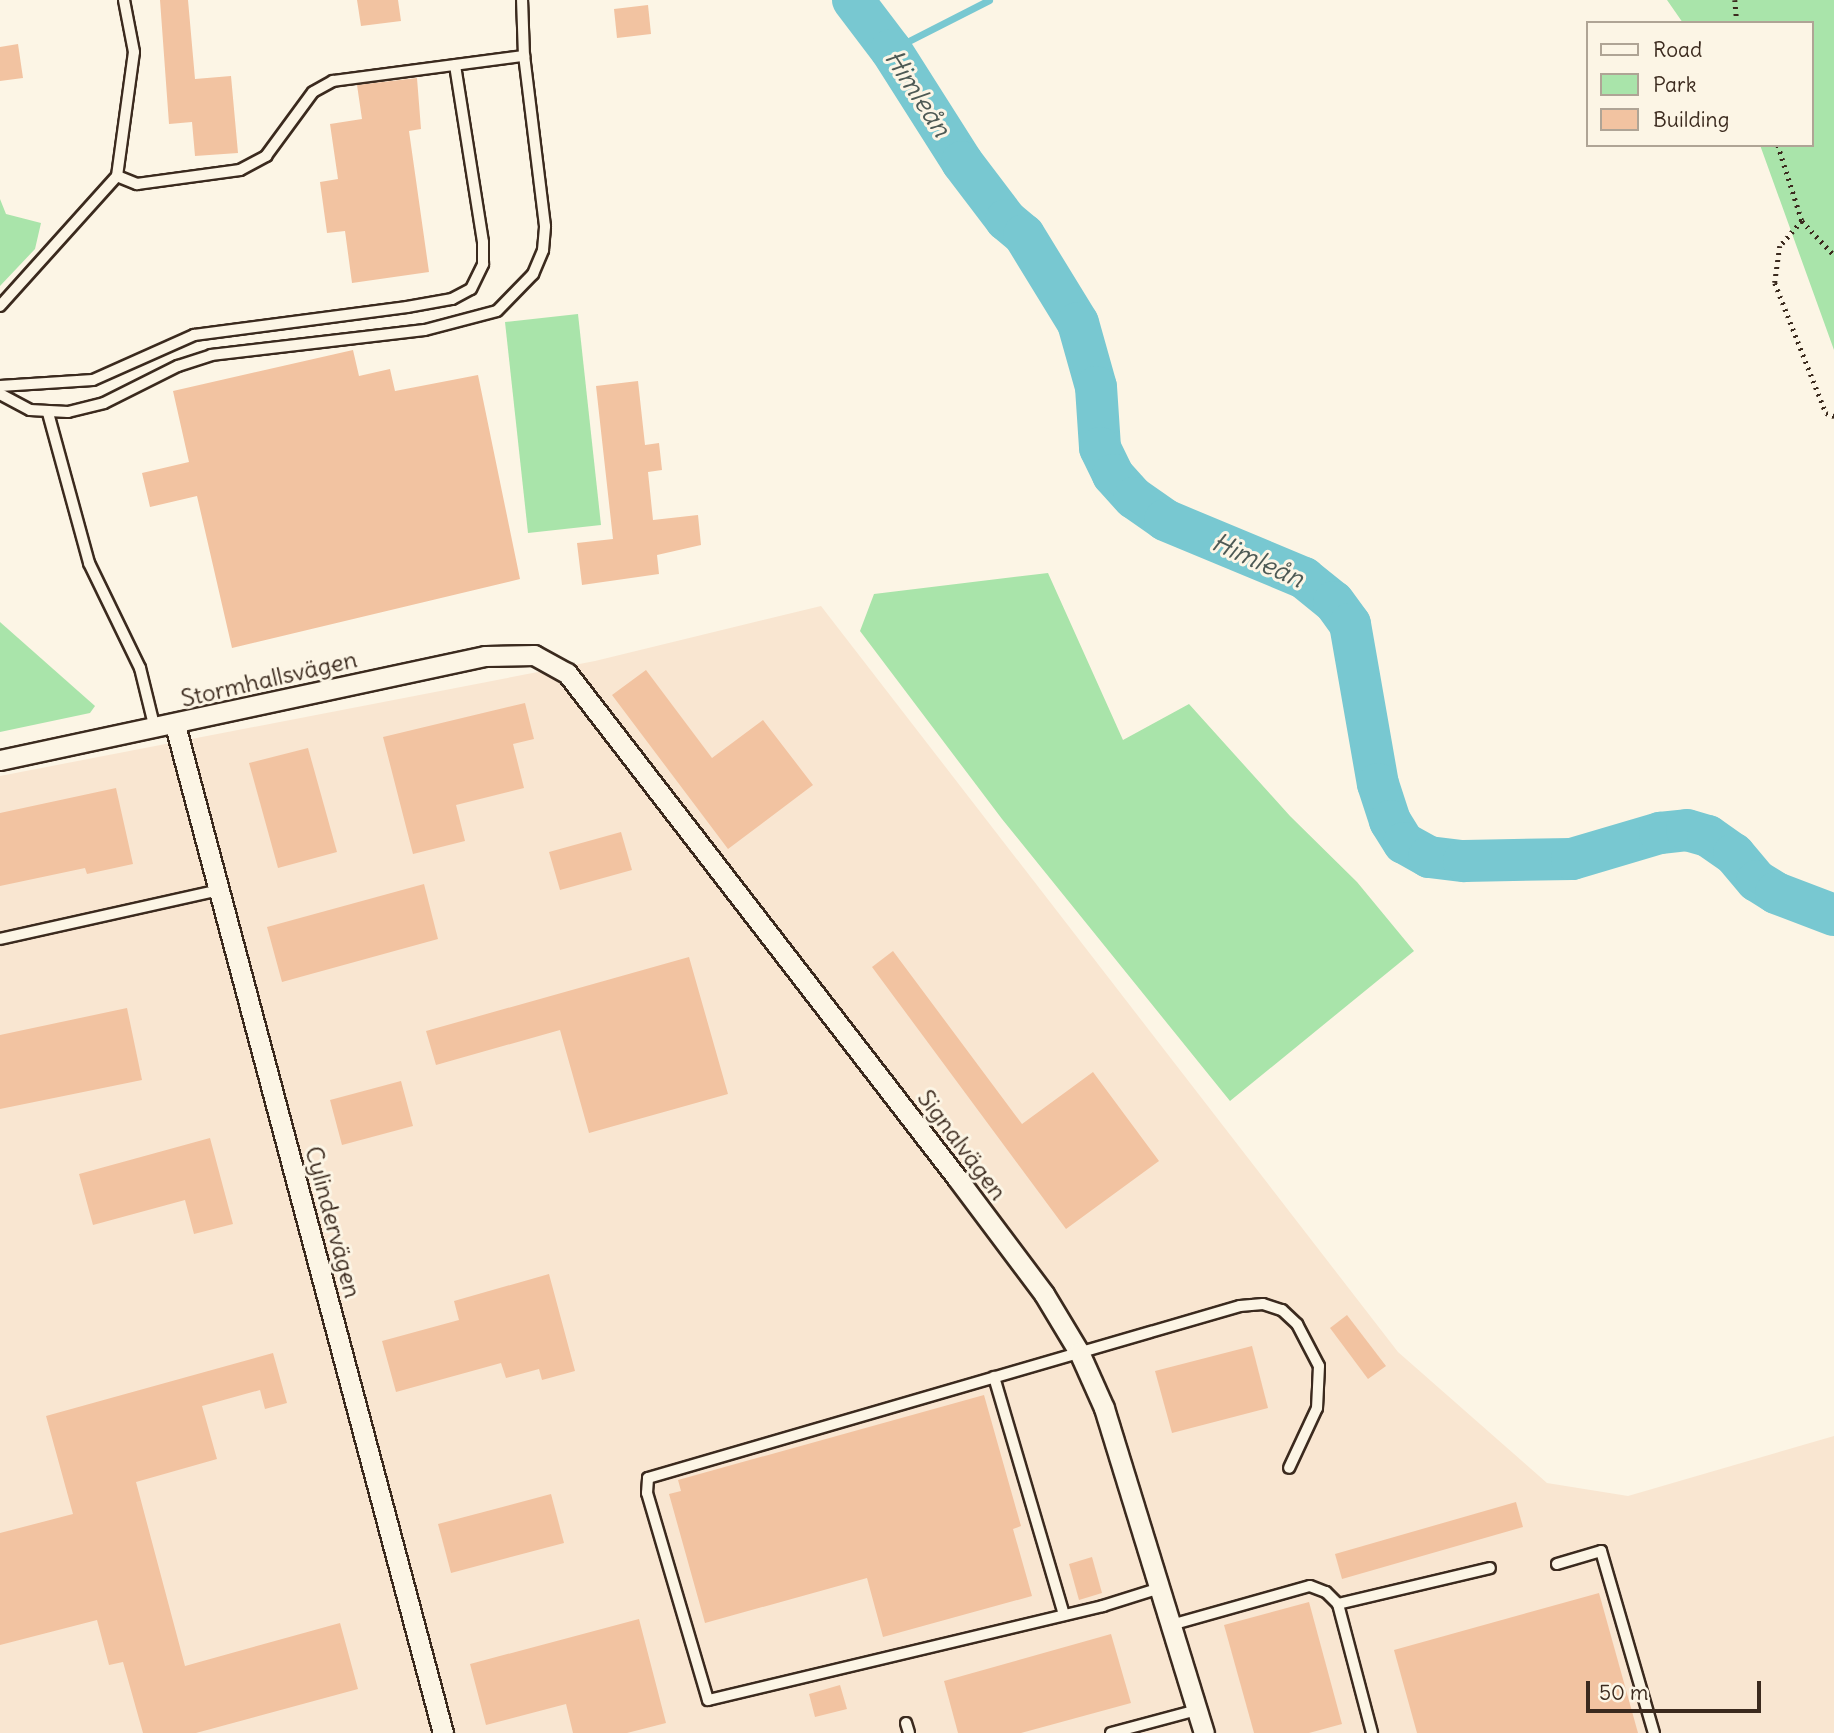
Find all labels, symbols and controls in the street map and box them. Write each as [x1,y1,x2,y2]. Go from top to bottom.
legend [1586,21,1813,147]
text: Road [1653,36,1702,63]
water label: Himleån [878,44,958,142]
text: Park [1653,71,1696,98]
text: Building [1653,106,1729,133]
water label: Himleån [1207,526,1309,594]
street label: Stormhallsvägen [178,645,360,713]
street label: Signalvägen [911,1084,1013,1206]
street label: Cylindervägen [299,1143,367,1301]
scale bar [1589,1666,1764,1710]
text: 50 m [1599,1679,1648,1706]

